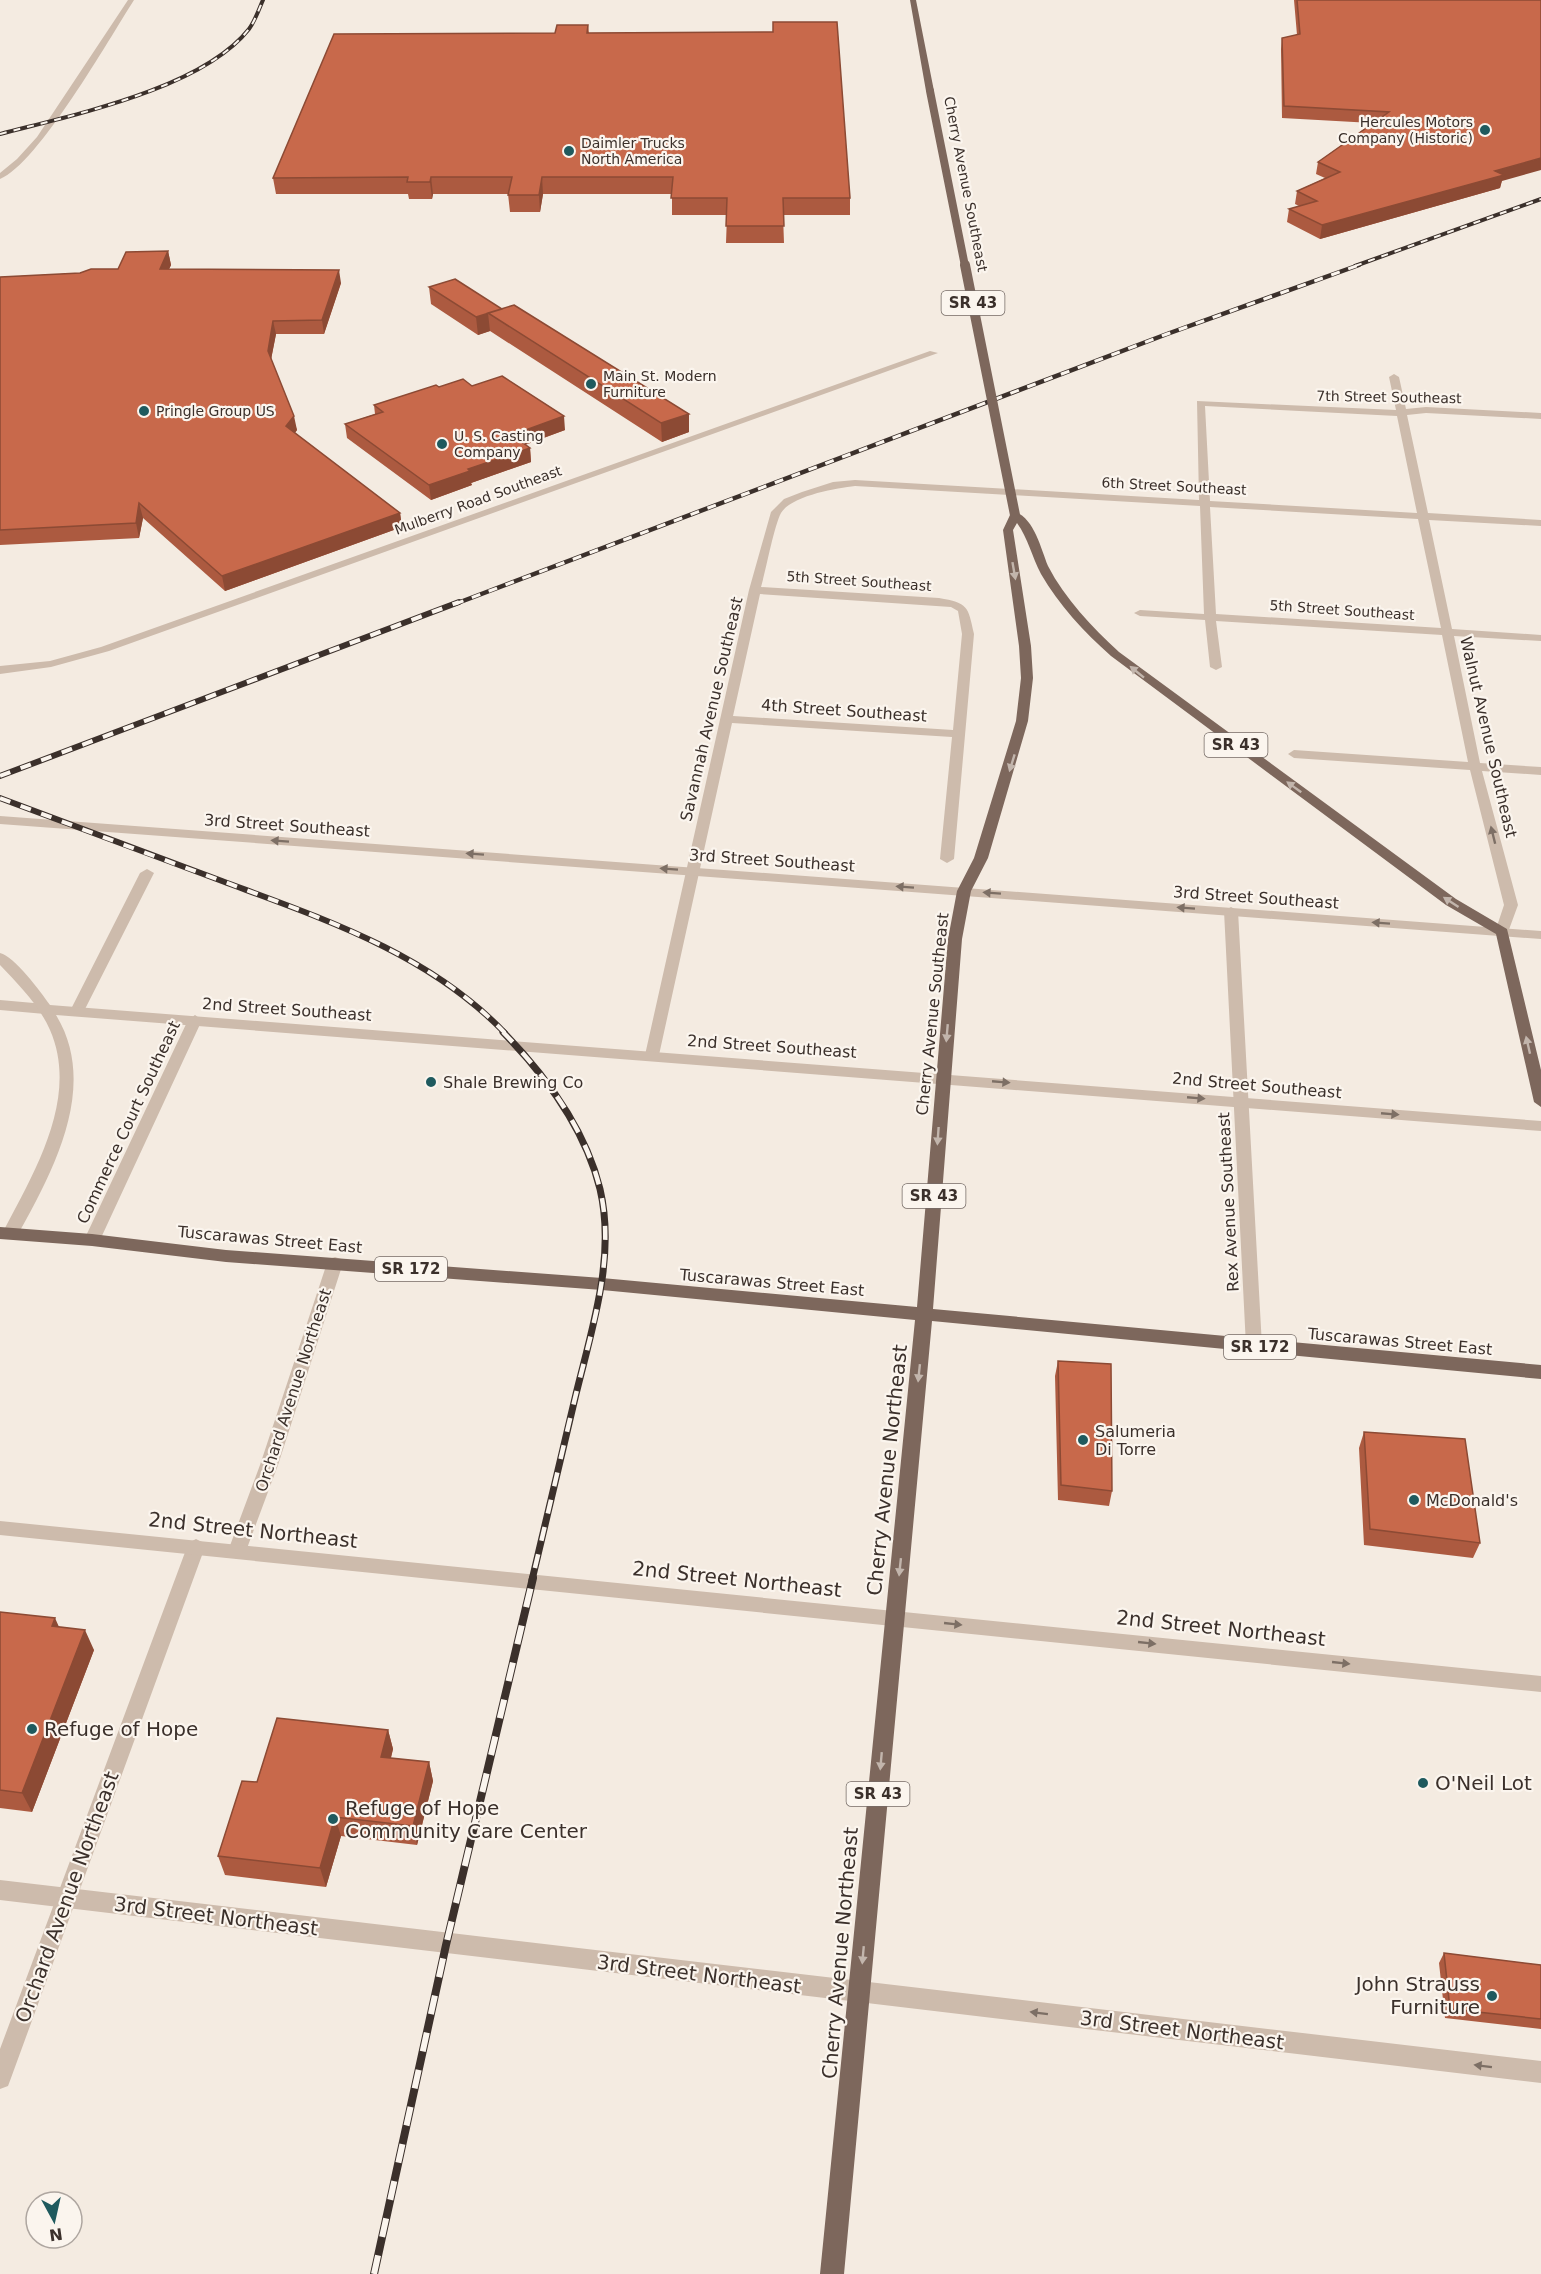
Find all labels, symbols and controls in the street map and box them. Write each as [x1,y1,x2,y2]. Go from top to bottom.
street label: Cherry Avenue Southeast [941,95,991,274]
place label: Hercules Motors Company (Historic) [1338,114,1473,146]
marker: Hercules Motors Company (Historic) [1478,123,1492,137]
place label: Daimler Trucks North America [581,135,685,167]
marker: Daimler Trucks North America [562,144,576,158]
road number: SR 43 [942,291,1004,315]
place label: Main St. Modern Furniture [603,368,717,400]
marker: Main St. Modern Furniture [584,377,598,391]
street label: 7th Street Southeast [1316,388,1462,406]
place label: Pringle Group US [156,403,275,419]
marker: Pringle Group US [137,404,151,418]
place label: U. S. Casting Company [454,428,544,460]
marker: U. S. Casting Company [435,437,449,451]
street label: Mulberry Road Southeast [392,462,564,538]
street label: 6th Street Southeast [1101,474,1248,498]
one-way arrow [1010,561,1019,580]
street label: 5th Street Southeast [786,568,933,594]
street label: Savannah Avenue Southeast [676,595,747,823]
street label: 5th Street Southeast [1269,597,1416,623]
street label: Walnut Avenue Southeast [1456,635,1521,840]
one-way arrow [1129,666,1144,678]
street label: 4th Street Southeast [760,695,927,726]
road number: SR 43 [1204,733,1268,757]
one-way arrow [1007,754,1016,772]
one-way arrow [1286,781,1302,793]
street label: 3rd Street Southeast [203,810,371,841]
one-way arrow [1488,826,1498,844]
one-way arrow [271,836,290,845]
street label: 3rd Street Southeast [688,845,856,876]
one-way arrow [465,850,484,859]
one-way arrow [660,864,679,874]
one-way arrow [896,882,915,892]
street label: 3rd Street Southeast [1172,882,1340,913]
one-way arrow [982,889,1001,898]
one-way arrow [1444,896,1460,908]
one-way arrow [1177,903,1196,913]
street label: Cherry Avenue Southeast [912,912,953,1116]
one-way arrow [1371,918,1390,927]
street label: 2nd Street Southeast [201,994,372,1025]
street label: Commerce Court Southeast [73,1018,184,1227]
one-way arrow [942,1023,952,1042]
street label: 2nd Street Southeast [686,1031,857,1062]
one-way arrow [1523,1036,1532,1055]
street label: 2nd Street Southeast [1171,1069,1342,1102]
place label: Shale Brewing Co [443,1073,583,1092]
marker: Shale Brewing Co [424,1075,438,1089]
one-way arrow [992,1077,1011,1087]
one-way arrow [1186,1093,1205,1103]
one-way arrow [1380,1109,1399,1119]
street label: Rex Avenue Southeast [1214,1112,1243,1292]
one-way arrow [934,1126,943,1145]
road number: SR 43 [902,1184,966,1208]
street label: Tuscarawas Street East [176,1222,363,1257]
road number: SR 172 [375,1257,447,1281]
street label: Tuscarawas Street East [678,1265,865,1300]
street label: Orchard Avenue Northeast [252,1286,335,1494]
street label: Tuscarawas Street East [1306,1324,1493,1359]
road number: SR 172 [1224,1335,1296,1359]
street label: Cherry Avenue Northeast [862,1343,912,1597]
one-way arrow [914,1363,924,1382]
place label: Salumeria Di Torre [1095,1422,1176,1459]
marker: Salumeria Di Torre [1076,1433,1090,1447]
place label: McDonald's [1426,1491,1518,1510]
marker: McDonald's [1407,1493,1421,1507]
street label: 2nd Street Northeast [147,1507,359,1553]
street label: 2nd Street Northeast [631,1556,843,1602]
one-way arrow [895,1558,905,1577]
street label: 2nd Street Northeast [1115,1605,1327,1651]
one-way arrow [943,1619,962,1629]
one-way arrow [1137,1638,1156,1648]
one-way arrow [1331,1658,1350,1668]
place label: Refuge of Hope [44,1717,198,1741]
marker: Refuge of Hope [25,1722,39,1736]
one-way arrow [876,1752,886,1771]
street label: Orchard Avenue Northeast [10,1768,124,2026]
place label: O'Neil Lot [1435,1771,1532,1795]
marker: O'Neil Lot [1416,1776,1430,1790]
road number: SR 43 [846,1782,910,1806]
place label: Refuge of Hope Community Care Center [345,1796,588,1843]
marker: Refuge of Hope Community Care Center [326,1812,340,1826]
street label: Cherry Avenue Northeast [817,1826,863,2080]
street label: 3rd Street Northeast [113,1892,320,1940]
one-way arrow [858,1946,868,1965]
street label: 3rd Street Northeast [596,1950,803,1998]
place label: John Strauss Furniture [1354,1972,1480,2019]
marker: John Strauss Furniture [1485,1989,1499,2003]
street label: 3rd Street Northeast [1079,2006,1286,2054]
one-way arrow [1029,2008,1048,2018]
one-way arrow [1473,2061,1492,2070]
north arrow [24,2190,84,2250]
text: N [48,2224,64,2245]

